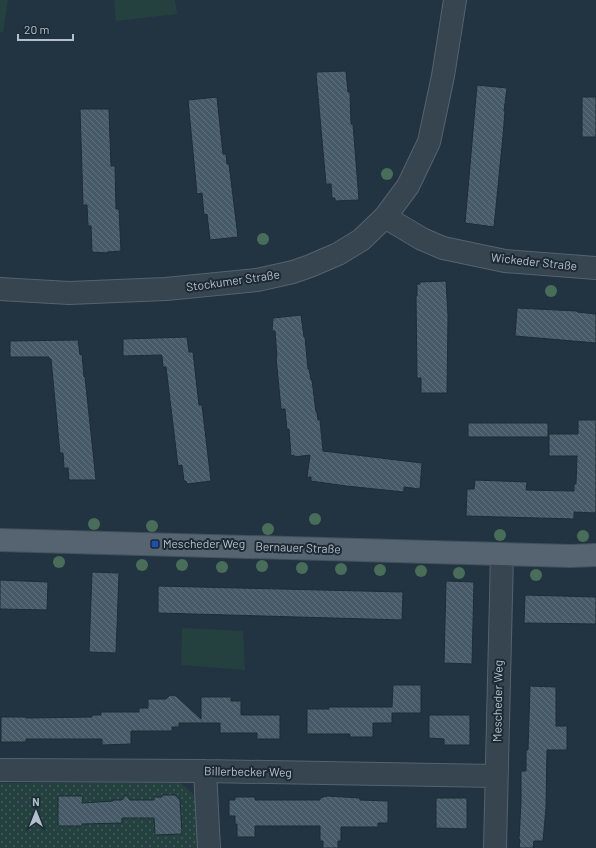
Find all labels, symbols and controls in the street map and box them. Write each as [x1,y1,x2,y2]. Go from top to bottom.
scale bar [18,16,73,42]
text: 20 m [24,22,50,36]
street label: Wickeder Straße [490,250,578,272]
street label: Stockumer Straße [185,267,281,294]
place label: Mescheder Weg [163,536,245,550]
marker: Mescheder Weg [150,539,160,549]
street label: Bernauer Straße [255,539,341,555]
street label: Mescheder Weg [489,660,505,742]
street label: Billerbecker Weg [204,763,292,779]
north arrow [16,792,56,832]
text: N [32,795,40,808]

